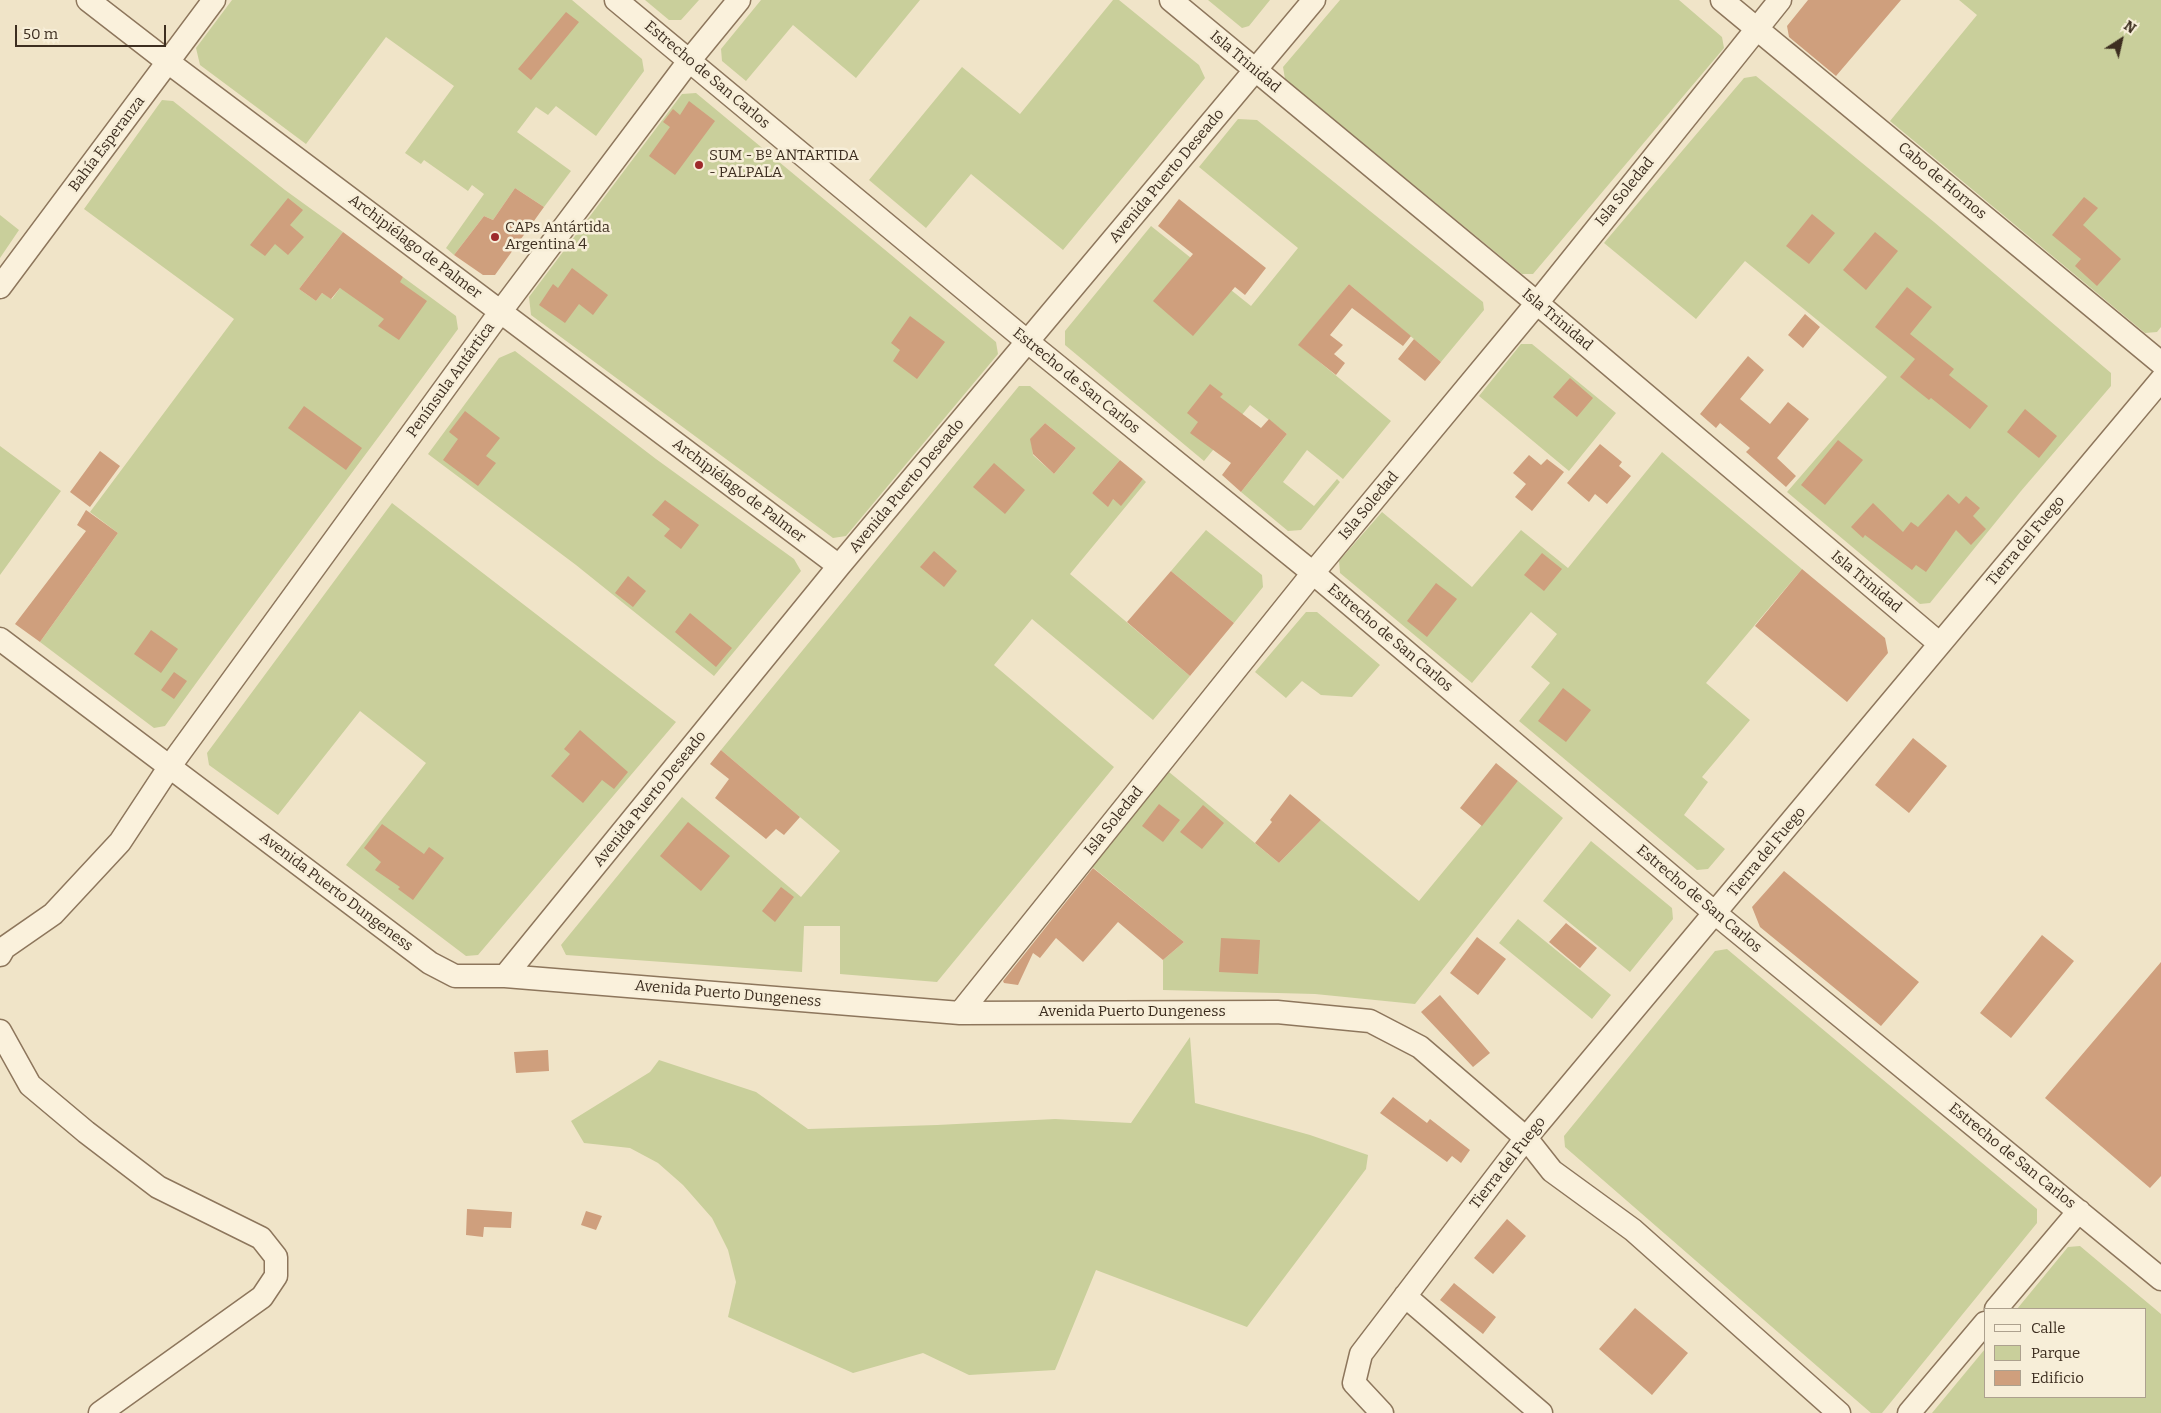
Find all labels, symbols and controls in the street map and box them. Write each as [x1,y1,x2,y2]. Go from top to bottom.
scale bar [18,15,169,47]
north arrow [2096,15,2146,65]
street label: Estrecho de San Carlos [641,17,773,133]
text: N [2121,17,2139,37]
text: 50 m [23,25,58,43]
street label: Isla Trinidad [1206,27,1284,97]
street label: Bahía Esperanza [65,93,149,195]
street label: Avenida Puerto Deseado [1106,105,1228,247]
street label: Cabo de Hornos [1894,139,1990,223]
place label: SUM - Bº ANTARTIDA - PALPALA [709,147,859,182]
street label: Isla Soledad [1592,154,1658,230]
marker: SUM - Bº ANTARTIDA - PALPALA [693,159,705,171]
street label: Archipiélago de Palmer [345,191,485,303]
place label: CAPs Antártida Argentina 4 [505,219,610,254]
marker: CAPs Antártida Argentina 4 [489,231,501,243]
street label: Isla Trinidad [1518,285,1596,355]
street label: Península Antártica [403,319,499,441]
street label: Estrecho de San Carlos [1009,324,1143,438]
street label: Avenida Puerto Deseado [846,415,968,557]
street label: Archipiélago de Palmer [669,435,809,547]
street label: Isla Soledad [1335,468,1403,544]
street label: Tierra del Fuego [1983,492,2069,590]
street label: Isla Trinidad [1827,547,1905,617]
street label: Estrecho de San Carlos [1324,580,1456,696]
street label: Avenida Puerto Deseado [590,728,710,870]
street label: Isla Soledad [1081,783,1147,859]
street label: Tierra del Fuego [1724,803,1810,901]
street label: Avenida Puerto Dungeness [256,828,416,956]
street label: Estrecho de San Carlos [1633,841,1765,957]
street label: Avenida Puerto Dungeness [634,977,822,1011]
street label: Avenida Puerto Dungeness [1038,1003,1226,1021]
street label: Estrecho de San Carlos [1945,1099,2079,1213]
street label: Tierra del Fuego [1466,1113,1550,1213]
legend [1984,1308,2146,1398]
text: Calle [2031,1319,2065,1337]
text: Parque [2031,1344,2080,1362]
text: Edificio [2031,1369,2084,1387]

